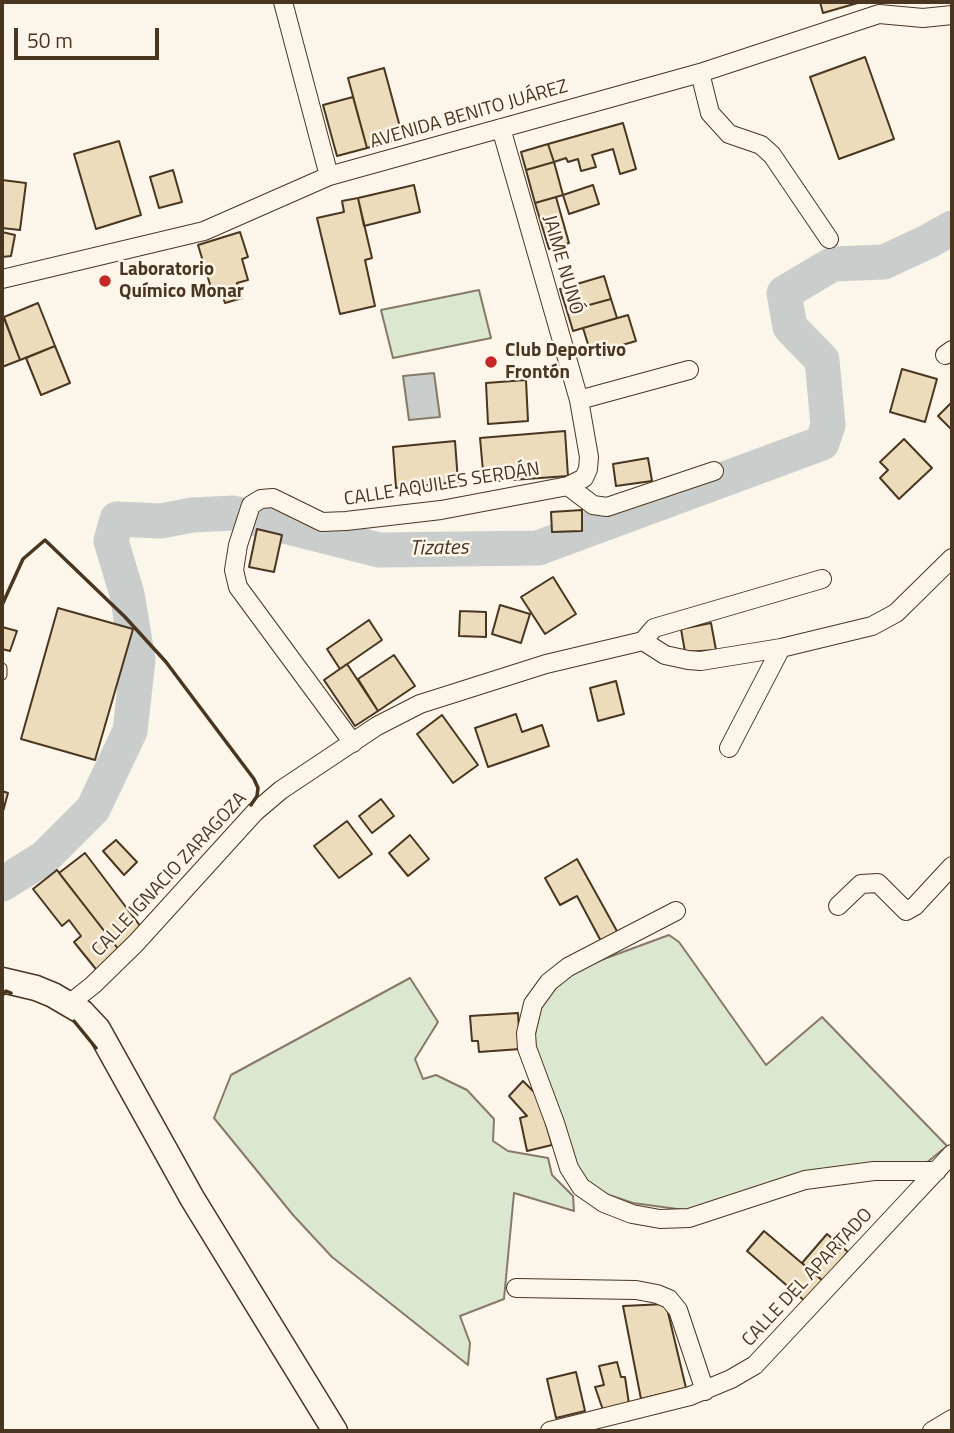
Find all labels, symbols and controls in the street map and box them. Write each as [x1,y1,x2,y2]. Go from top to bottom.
scale bar [18,14,163,58]
text: 50 m [27,24,73,56]
street label: AVENIDA BENITO JUÁREZ [367,76,571,154]
street label: JAIME NUNÓ [537,213,587,317]
place label: Laboratorio Químico Monar [119,259,244,303]
marker: Laboratorio Químico Monar [97,273,113,289]
place label: Club Deportivo Frontón [505,340,626,384]
marker: Club Deportivo Frontón [483,354,499,370]
street label: CALLE AQUILES SERDÁN [343,458,541,512]
water label: Tizates [409,536,469,562]
street label: CALLE IGNACIO ZARAGOZA [88,788,252,962]
street label: CALLE DEL APARTADO [738,1204,878,1352]

